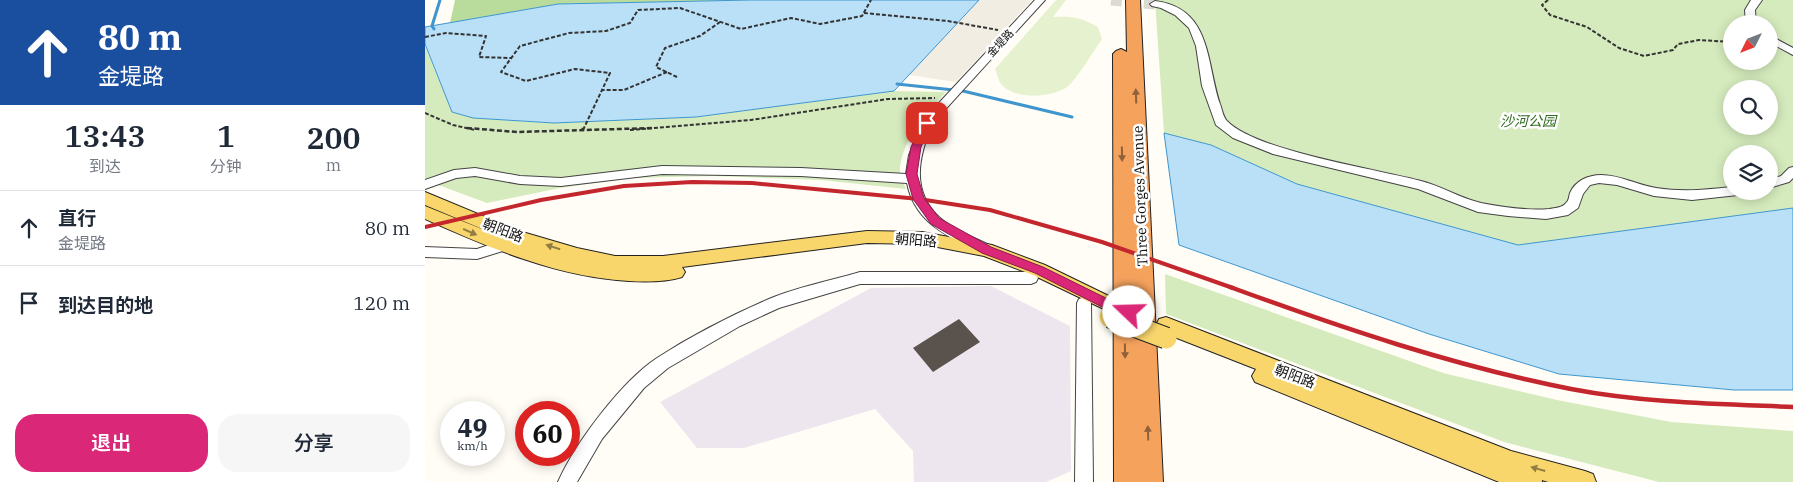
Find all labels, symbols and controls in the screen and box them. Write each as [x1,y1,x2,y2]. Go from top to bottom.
text: 80 m [98,14,182,60]
north arrow [1723,15,1777,70]
map controls [1723,15,1778,200]
icon: ahead [15,20,80,85]
street label: 金堤路 [984,26,1016,60]
text: 金堤路 [98,61,164,90]
button: search [1723,80,1778,135]
one-way arrow [1132,88,1140,104]
pin [906,102,948,144]
icon: arrive [913,109,941,137]
park label: 沙河公园 [1500,112,1558,130]
text: 13:43 [65,116,145,155]
text: 1 [217,116,235,155]
text: 200 [306,118,360,157]
street label: Three Gorges Avenue [1129,125,1151,267]
button: layers [1723,145,1778,200]
one-way arrow [1118,146,1126,162]
text: m [326,155,341,175]
text: 到达 [89,156,121,176]
text: 分钟 [210,156,242,176]
text: 直行 [58,206,96,230]
icon: ahead [15,214,43,242]
street label: 朝阳路 [480,214,526,246]
text: 80 m [365,216,410,240]
one-way arrow [463,228,477,236]
street label: 朝阳路 [894,229,938,251]
text: 金堤路 [58,233,106,253]
one-way arrow [545,243,560,251]
position arrow [1102,285,1154,337]
icon: arrive [15,289,43,317]
text: 120 m [353,291,410,315]
text: 到达目的地 [58,293,153,317]
one-way arrow [1121,343,1129,359]
street label: 朝阳路 [1272,360,1318,392]
speed limit sign: 60 [515,401,580,466]
text: 49 [457,411,488,444]
button: 退出 [15,414,208,472]
button: 分享 [218,414,410,472]
one-way arrow [1144,425,1152,441]
text: km/h [457,438,488,453]
one-way arrow [1530,464,1545,472]

